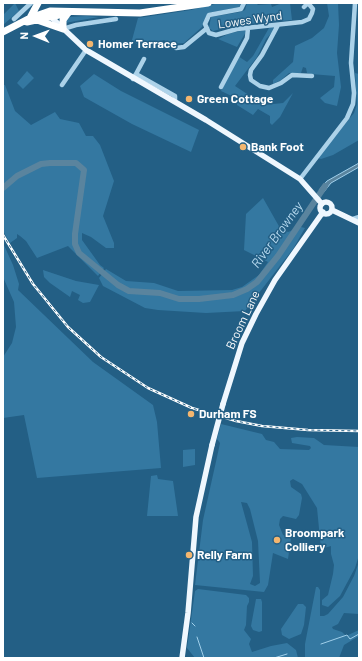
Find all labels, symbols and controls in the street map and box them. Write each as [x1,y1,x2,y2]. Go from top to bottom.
street label: Lowes Wynd [217,8,283,32]
north arrow [16,16,56,56]
text: N [17,32,30,40]
place label: Homer Terrace [98,37,177,51]
marker: Homer Terrace [85,39,95,49]
place label: Green Cottage [197,92,273,106]
marker: Green Cottage [184,94,194,104]
place label: Bank Foot [251,140,304,154]
marker: Bank Foot [238,142,248,152]
water label: River Browney [248,199,306,271]
street label: Broom Lane [223,288,263,352]
place label: Durham FS [199,407,257,421]
marker: Durham FS [186,409,196,419]
place label: Broompark Colliery [285,526,344,554]
marker: Broompark Colliery [272,535,282,545]
place label: Relly Farm [197,548,252,562]
marker: Relly Farm [184,550,194,560]

